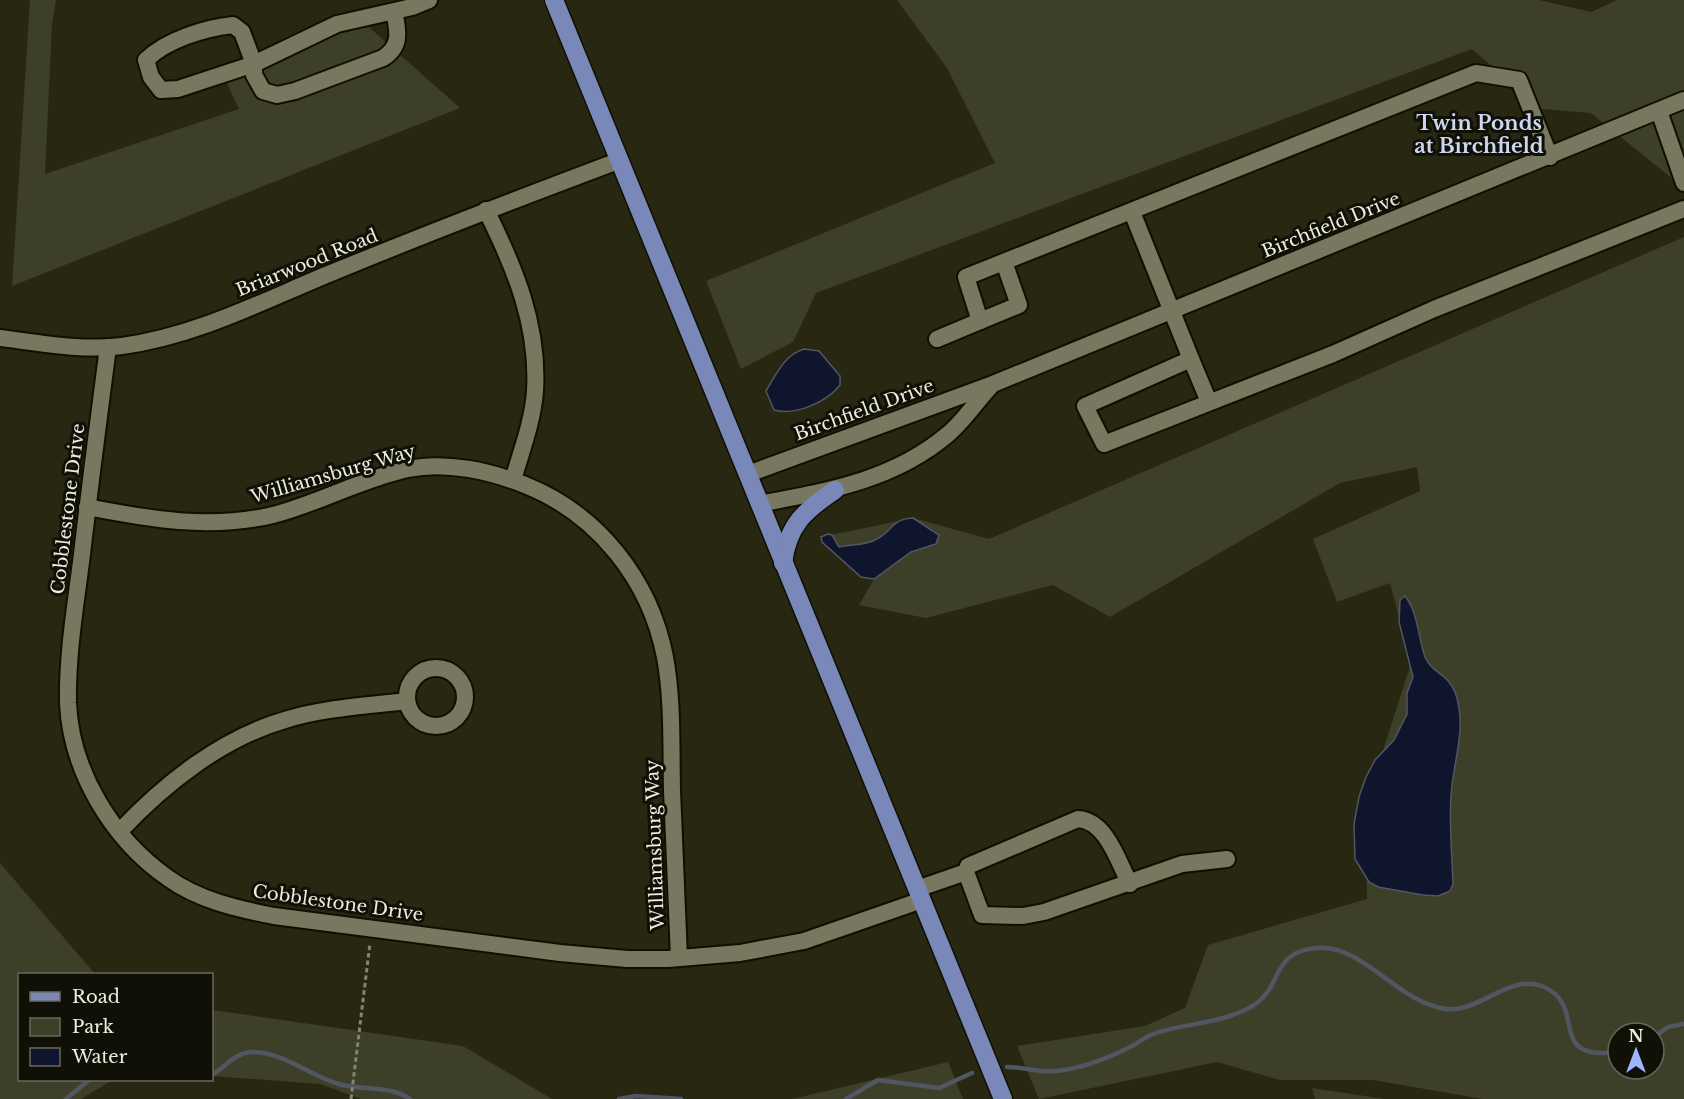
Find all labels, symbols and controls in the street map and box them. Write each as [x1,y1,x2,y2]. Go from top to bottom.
district label: Twin Ponds at Birchfield [1414,111,1544,158]
street label: Birchfield Drive [1259,187,1403,263]
street label: Briarwood Road [233,225,381,301]
street label: Birchfield Drive [791,375,937,445]
street label: Cobblestone Drive [47,422,89,596]
street label: Williamsburg Way [247,440,418,508]
street label: Williamsburg Way [641,759,669,932]
street label: Cobblestone Drive [251,880,425,926]
legend [18,973,213,1081]
text: Road [72,986,120,1008]
text: Park [72,1016,114,1038]
north arrow [1606,1021,1666,1081]
text: N [1628,1026,1644,1046]
text: Water [71,1046,128,1068]

